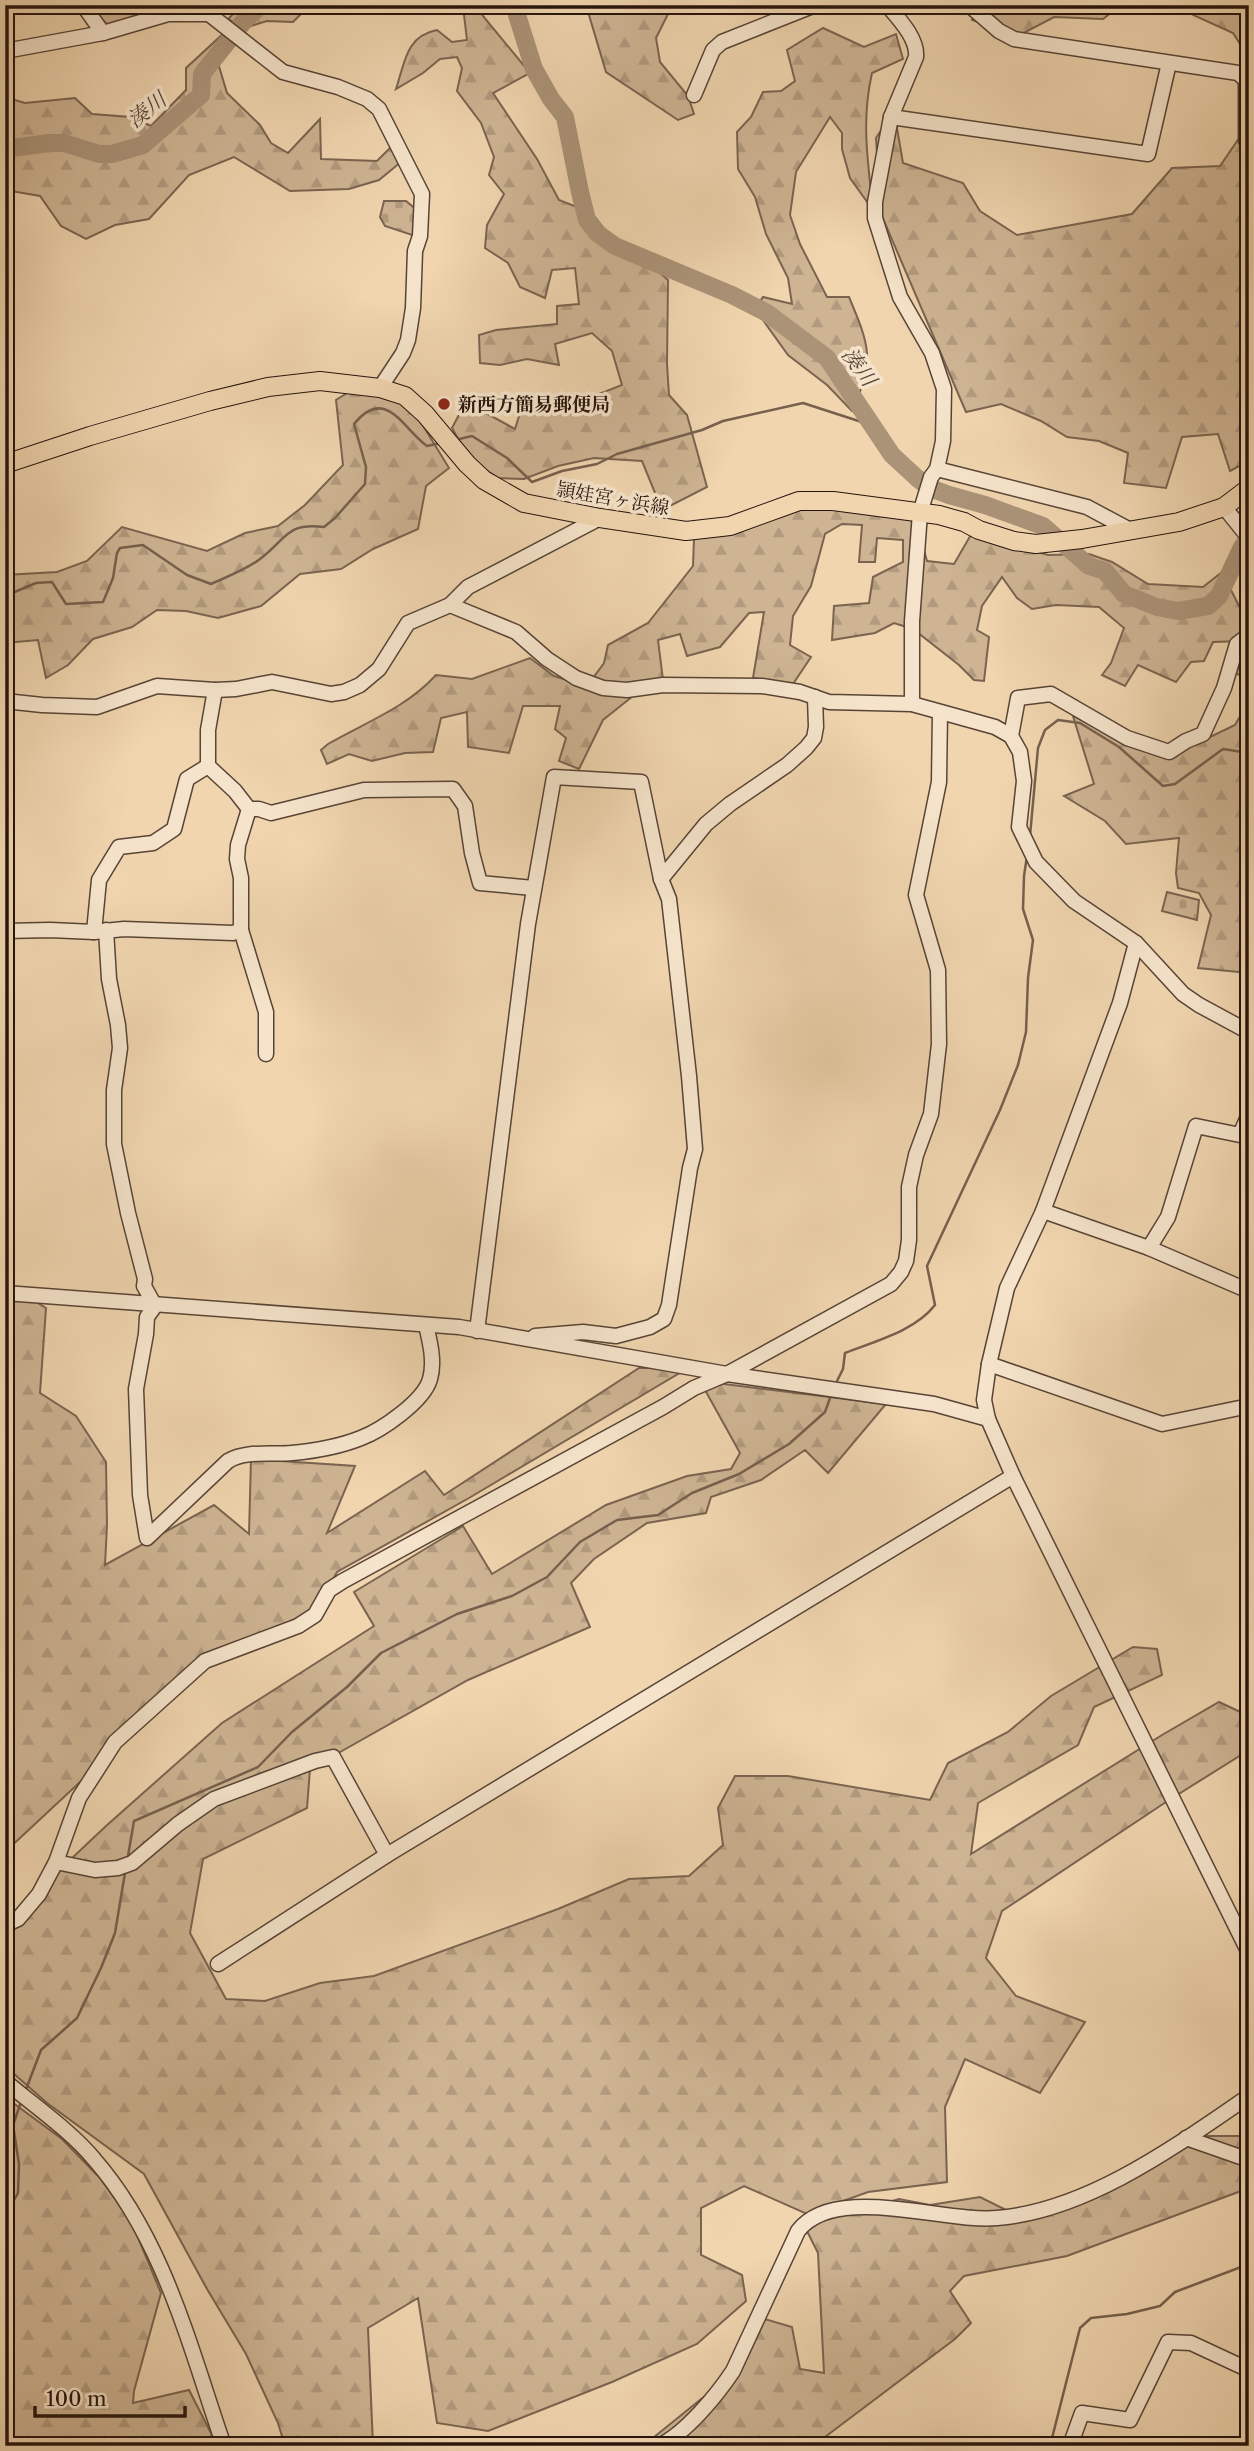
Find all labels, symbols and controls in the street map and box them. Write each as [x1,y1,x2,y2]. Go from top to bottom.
water label: 湊川 [122,86,173,132]
water label: 湊川 [837,342,883,393]
place label: 新西方簡易郵便局 [458,393,610,416]
marker: 新西方簡易郵便局 [436,396,452,412]
street label: 頴娃宮ヶ浜線 [555,477,671,520]
scale bar [35,2374,186,2418]
text: 100 m [46,2386,107,2411]

